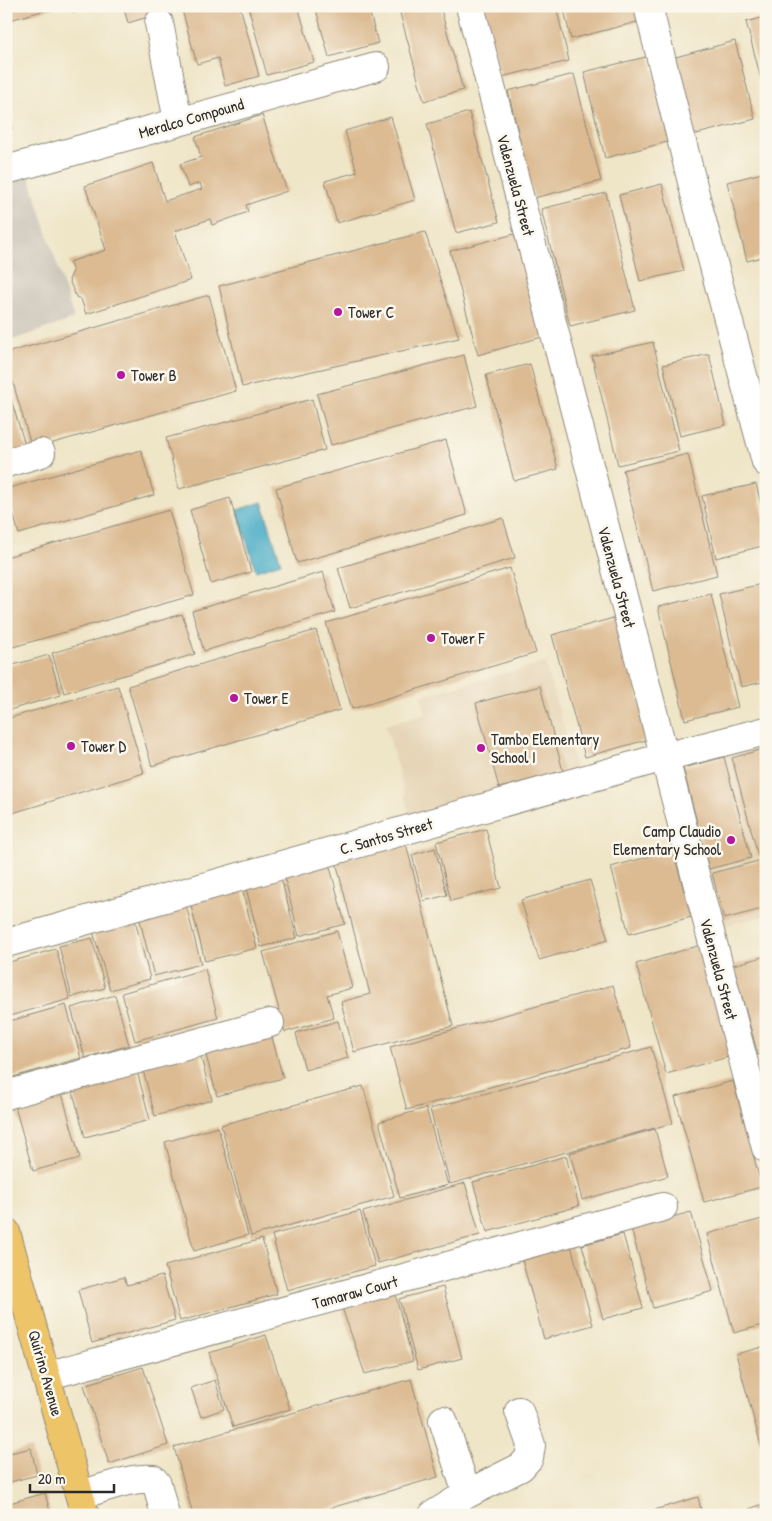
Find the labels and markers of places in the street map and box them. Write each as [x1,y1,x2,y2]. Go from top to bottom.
place label: Tower C [348,301,395,323]
marker: Tower C [332,306,344,318]
place label: Tower B [131,364,177,386]
marker: Tower B [115,369,127,381]
place label: Tower F [441,627,486,649]
marker: Tower F [425,632,437,644]
place label: Tower E [244,687,289,709]
marker: Tower E [228,692,240,704]
place label: Tambo Elementary School I [491,728,599,768]
place label: Tower D [81,735,127,757]
marker: Tower D [65,740,77,752]
marker: Tambo Elementary School I [475,742,487,754]
place label: Camp Claudio Elementary School [613,820,722,860]
marker: Camp Claudio Elementary School [725,834,737,846]

